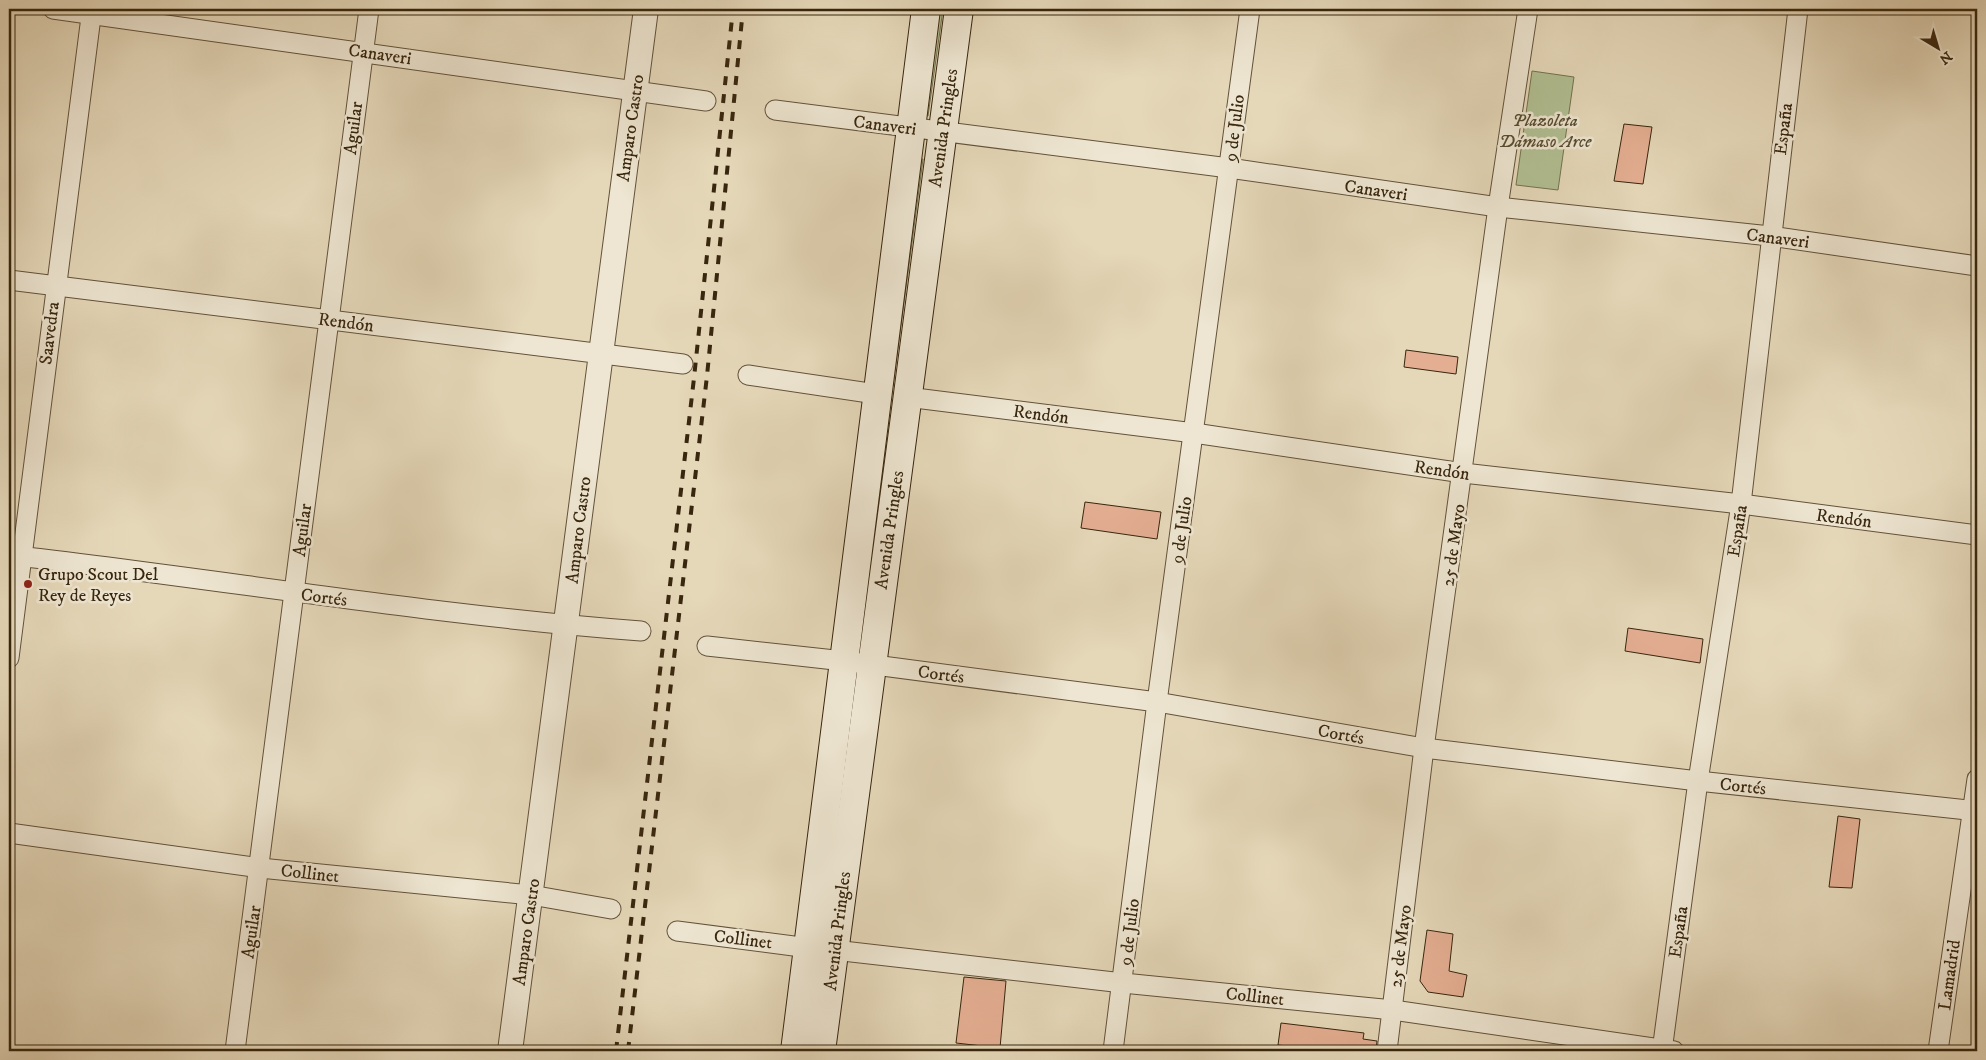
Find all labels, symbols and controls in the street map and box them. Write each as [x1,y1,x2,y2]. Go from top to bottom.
north arrow [1914,22,1964,72]
street label: Canaveri [347,40,413,70]
text: N [1935,47,1955,68]
street label: Avenida Pringles [925,67,963,189]
street label: Amparo Castro [613,73,649,183]
street label: 9 de Julio [1220,93,1250,164]
street label: Aguilar [340,100,368,156]
street label: España [1770,101,1798,157]
park label: Plazoleta Dámaso Arce [1499,110,1592,153]
street label: Canaveri [852,111,918,141]
street label: Canaveri [1343,176,1409,206]
street label: Canaveri [1745,224,1811,254]
street label: Saavedra [35,300,65,366]
street label: Rendón [317,309,376,337]
street label: Rendón [1012,401,1071,429]
street label: Rendón [1413,456,1472,486]
street label: Avenida Pringles [871,469,909,591]
street label: Amparo Castro [562,475,597,585]
street label: 9 de Julio [1166,495,1198,566]
street label: Aguilar [289,502,317,558]
street label: 25 de Mayo [1437,502,1471,588]
street label: España [1723,503,1753,559]
street label: Rendón [1815,505,1874,533]
place label: Grupo Scout Del Rey de Reyes [38,564,159,607]
marker: Grupo Scout Del Rey de Reyes [22,578,34,590]
street label: Cortés [299,584,348,612]
street label: Cortés [916,661,965,689]
street label: Cortés [1316,720,1366,750]
street label: Cortés [1719,774,1767,800]
street label: Collinet [280,860,340,888]
street label: Avenida Pringles [820,870,856,992]
street label: Amparo Castro [509,877,545,987]
street label: 9 de Julio [1115,897,1145,968]
street label: 25 de Mayo [1385,903,1417,989]
street label: Aguilar [237,904,267,960]
street label: España [1664,904,1694,960]
street label: Collinet [712,925,774,955]
street label: Lamadrid [1934,938,1966,1012]
street label: Collinet [1225,983,1285,1011]

